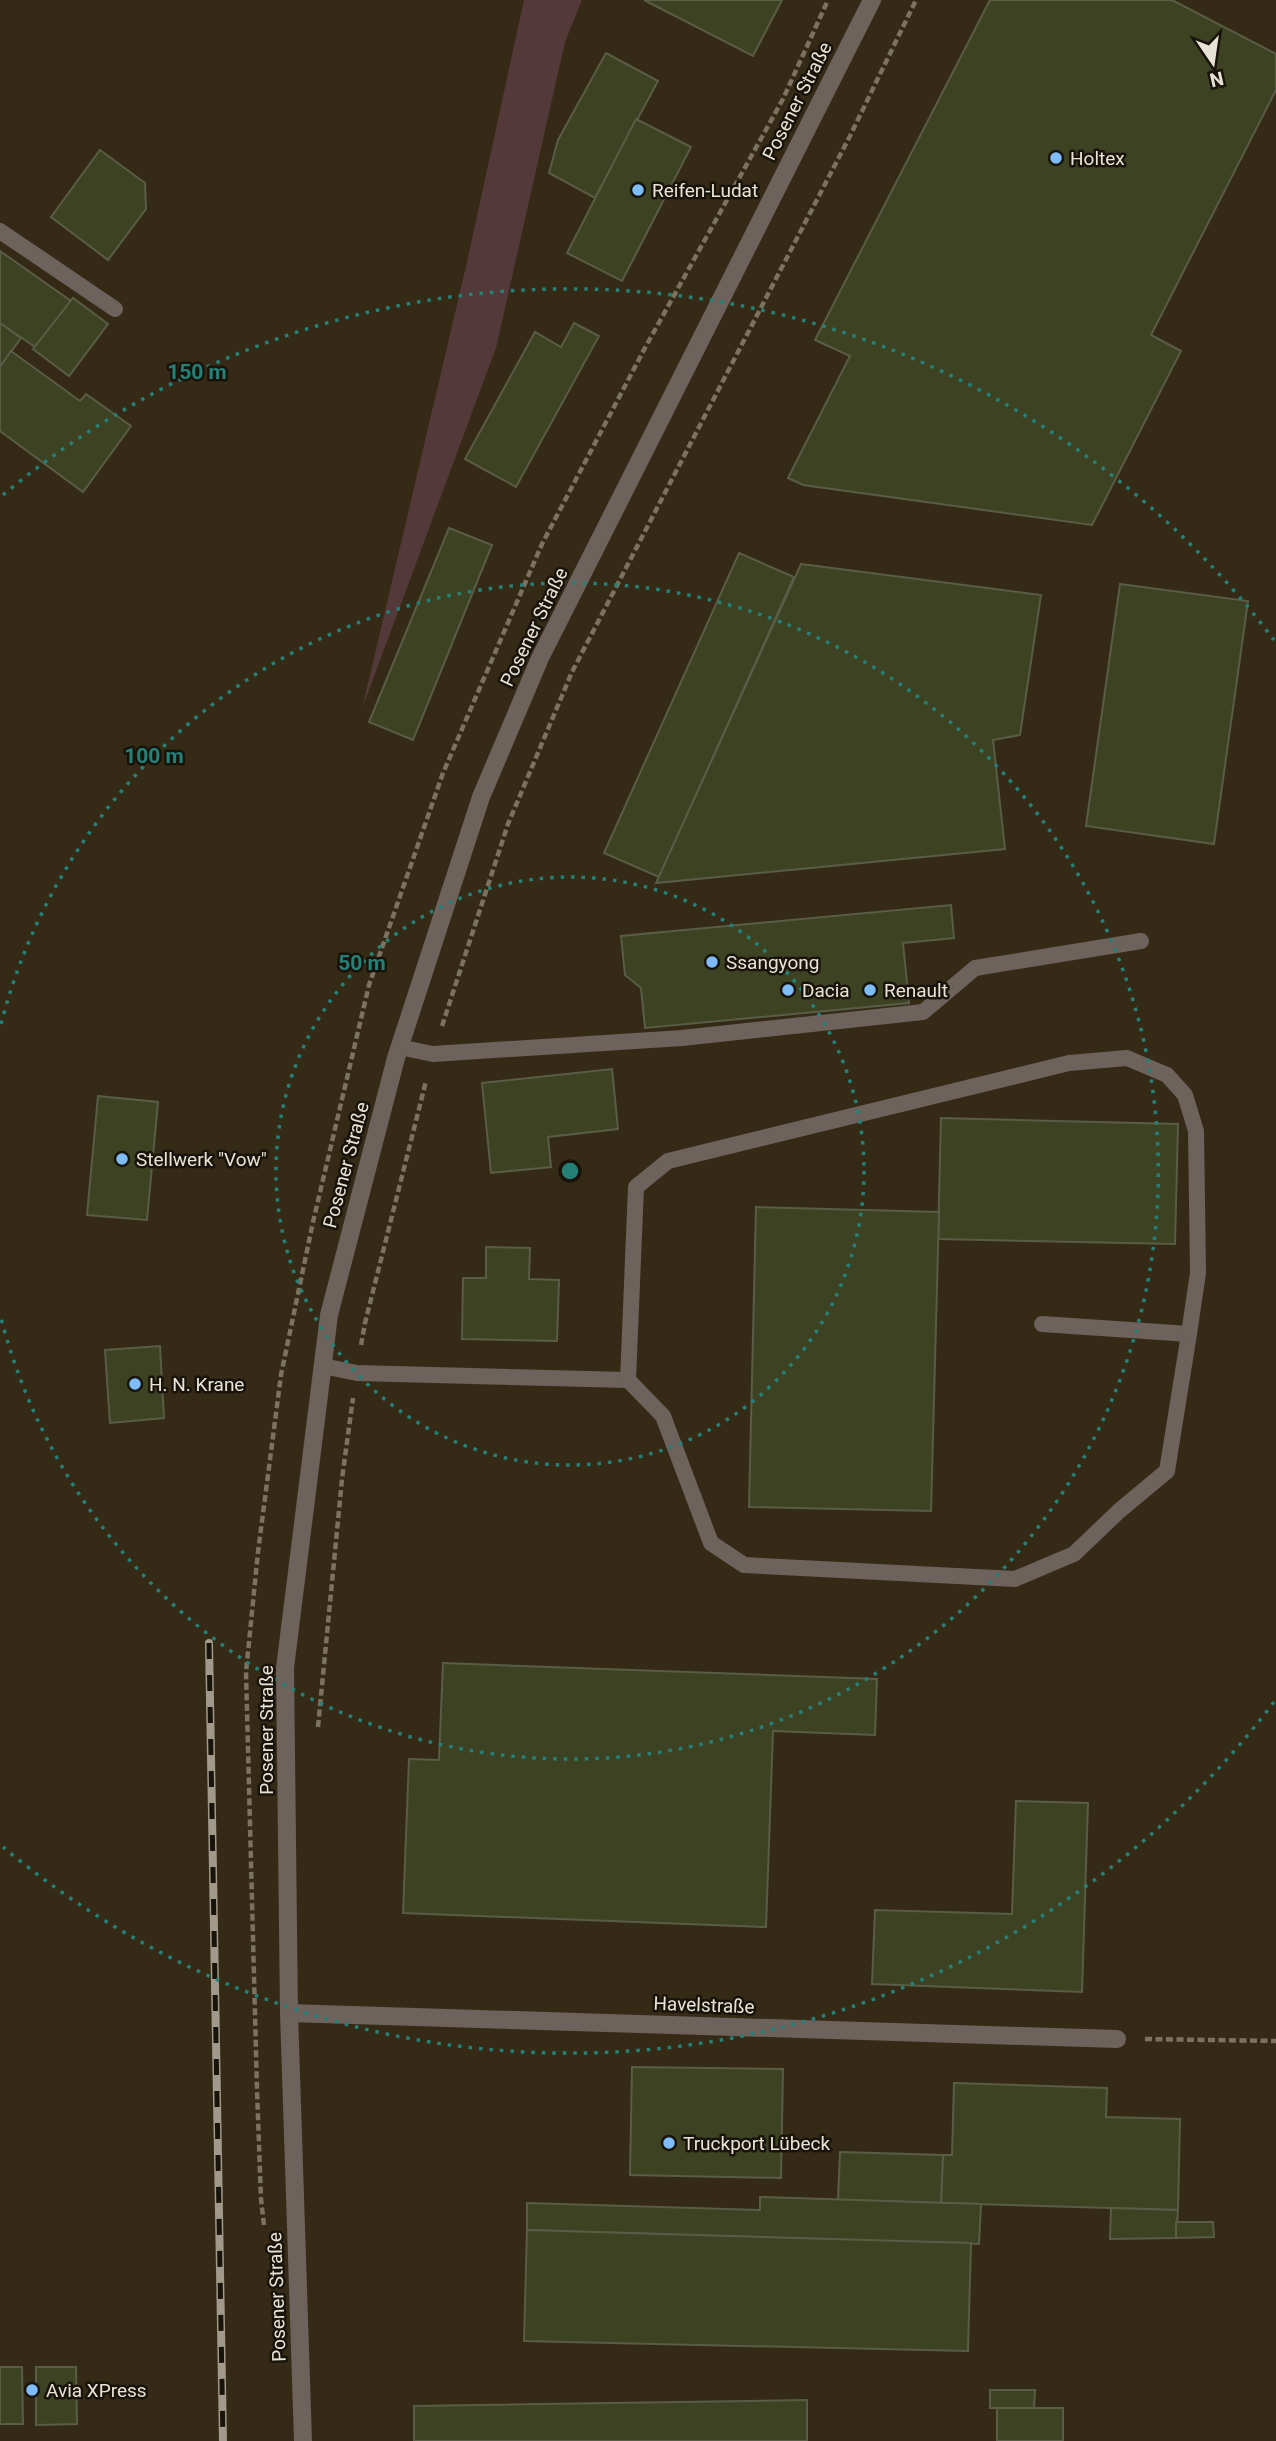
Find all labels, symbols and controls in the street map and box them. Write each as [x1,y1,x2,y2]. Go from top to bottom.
north arrow [1178,28,1248,98]
street label: Posener Straße [757,38,837,164]
text: N [1208,66,1226,92]
place label: Holtex [1070,147,1125,170]
marker: Holtex [1048,150,1064,166]
place label: Reifen-Ludat [652,179,758,202]
marker: Reifen-Ludat [630,182,646,198]
text: 150 m [167,360,227,384]
street label: Posener Straße [495,564,573,690]
text: 100 m [124,744,184,768]
text: 50 m [338,951,386,975]
place label: Ssangyong [726,951,819,974]
marker: Ssangyong [704,954,720,970]
place label: Dacia [802,979,850,1002]
place label: Renault [884,979,948,1002]
marker: Dacia [780,982,796,998]
marker: Renault [862,982,878,998]
street label: Posener Straße [318,1099,374,1231]
place label: Stellwerk "Vow" [136,1148,267,1171]
marker: Stellwerk "Vow" [114,1151,130,1167]
centre of rings [558,1159,582,1183]
place label: H. N. Krane [149,1373,244,1396]
marker: H. N. Krane [127,1376,143,1392]
street label: Posener Straße [255,1665,278,1795]
street label: Havelstraße [653,1992,755,2018]
place label: Truckport Lübeck [683,2132,830,2155]
marker: Truckport Lübeck [661,2135,677,2151]
street label: Posener Straße [263,2232,291,2362]
place label: Avia XPress [46,2379,147,2402]
marker: Avia XPress [24,2382,40,2398]

